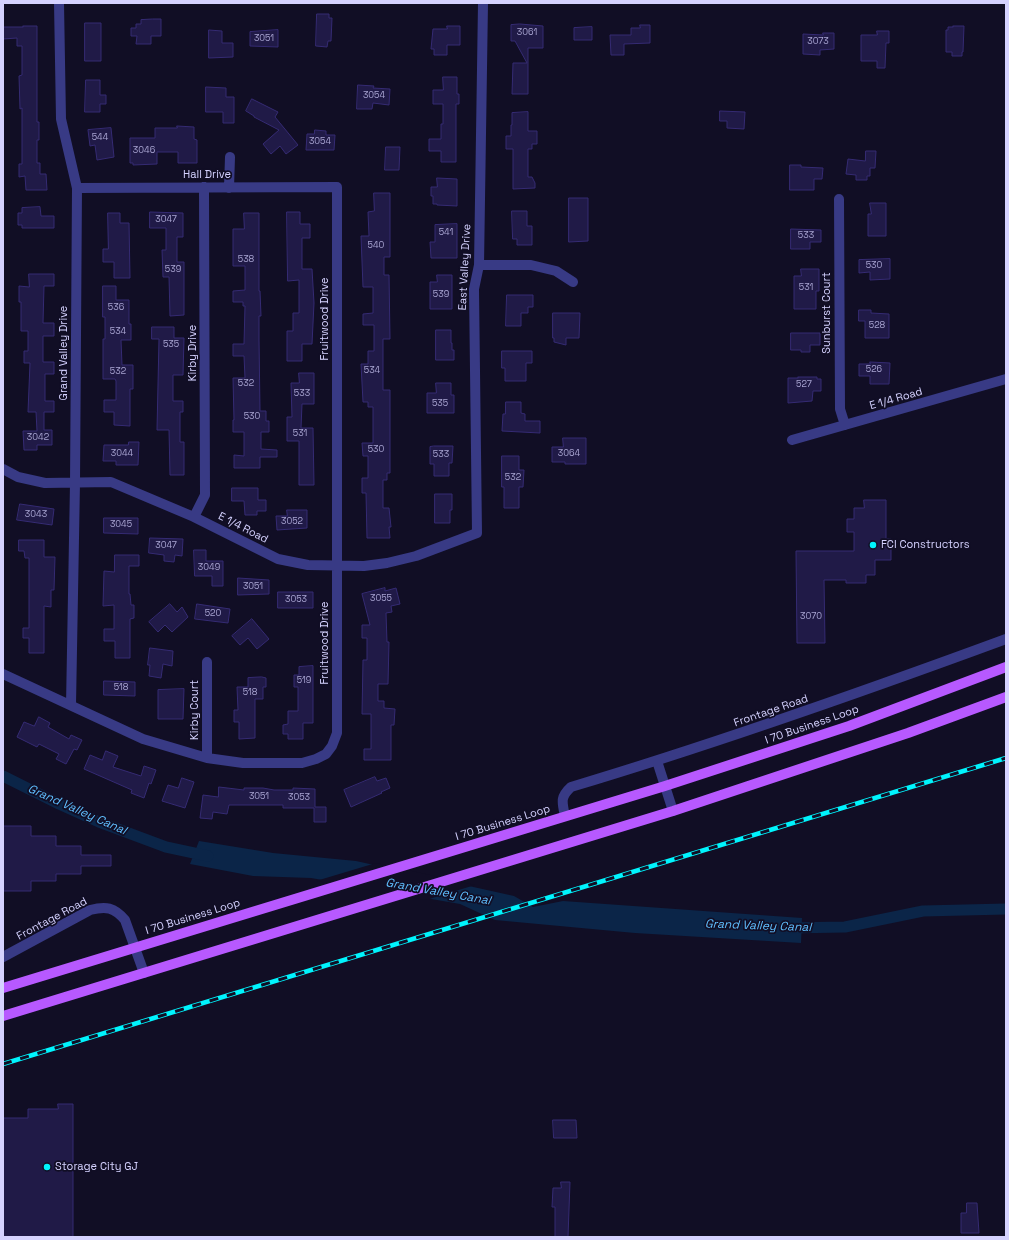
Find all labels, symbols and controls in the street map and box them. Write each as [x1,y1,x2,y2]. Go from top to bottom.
house number: 3061 [517,28,537,38]
house number: 3051 [254,34,274,44]
house number: 3073 [807,37,829,47]
house number: 3054 [363,91,385,101]
house number: 544 [92,133,108,143]
house number: 3054 [309,137,331,147]
house number: 3046 [133,146,155,156]
street label: Hall Drive [183,168,231,182]
house number: 3047 [155,215,177,225]
street label: East Valley Drive [456,223,474,311]
house number: 541 [439,228,453,238]
house number: 533 [798,231,814,241]
house number: 540 [368,241,384,251]
house number: 538 [238,255,254,265]
house number: 530 [866,261,882,271]
house number: 539 [165,265,181,275]
street label: Sunburst Court [820,272,834,354]
street label: Fruitwood Drive [318,277,332,361]
house number: 531 [799,283,813,293]
house number: 539 [433,290,449,300]
house number: 536 [108,303,124,313]
street label: Grand Valley Drive [57,306,71,400]
house number: 528 [869,321,885,331]
street label: Kirby Drive [186,325,200,381]
house number: 534 [110,327,126,337]
house number: 535 [163,340,179,350]
house number: 526 [866,365,882,375]
house number: 534 [364,366,380,376]
house number: 532 [110,367,126,377]
house number: 532 [238,379,254,389]
house number: 527 [796,380,812,390]
street label: E 1/4 Road [868,385,924,413]
house number: 533 [294,389,310,399]
house number: 535 [432,399,448,409]
house number: 530 [244,412,260,422]
house number: 531 [293,429,307,439]
house number: 3042 [27,433,49,443]
house number: 530 [368,445,384,455]
house number: 3044 [111,449,133,459]
house number: 3064 [558,449,580,459]
house number: 533 [433,450,449,460]
house number: 532 [505,473,521,483]
house number: 3043 [25,510,47,520]
street label: E 1/4 Road [216,510,270,546]
house number: 3052 [281,517,303,527]
house number: 3045 [110,520,132,530]
place label: FCI Constructors [881,538,970,552]
marker: FCI Constructors [868,540,878,550]
house number: 3047 [155,541,177,551]
house number: 3049 [198,563,220,573]
house number: 3051 [243,582,263,592]
house number: 3055 [370,594,392,604]
house number: 3053 [285,595,307,605]
street label: Fruitwood Drive [318,601,332,685]
house number: 520 [205,609,221,619]
house number: 3070 [800,612,822,622]
house number: 519 [297,676,311,686]
street label: Kirby Court [188,680,202,740]
house number: 518 [114,683,128,693]
house number: 518 [243,688,257,698]
street label: Frontage Road [732,692,810,730]
street label: I 70 Business Loop [763,703,861,747]
water label: Grand Valley Canal [25,782,129,838]
house number: 3051 [249,792,269,802]
house number: 3053 [288,793,310,803]
street label: I 70 Business Loop [454,802,552,844]
water label: Grand Valley Canal [384,876,492,908]
street label: Frontage Road [15,895,89,943]
street label: I 70 Business Loop [144,896,242,938]
water label: Grand Valley Canal [705,917,811,935]
place label: Storage City GJ [55,1160,138,1174]
marker: Storage City GJ [42,1162,52,1172]

